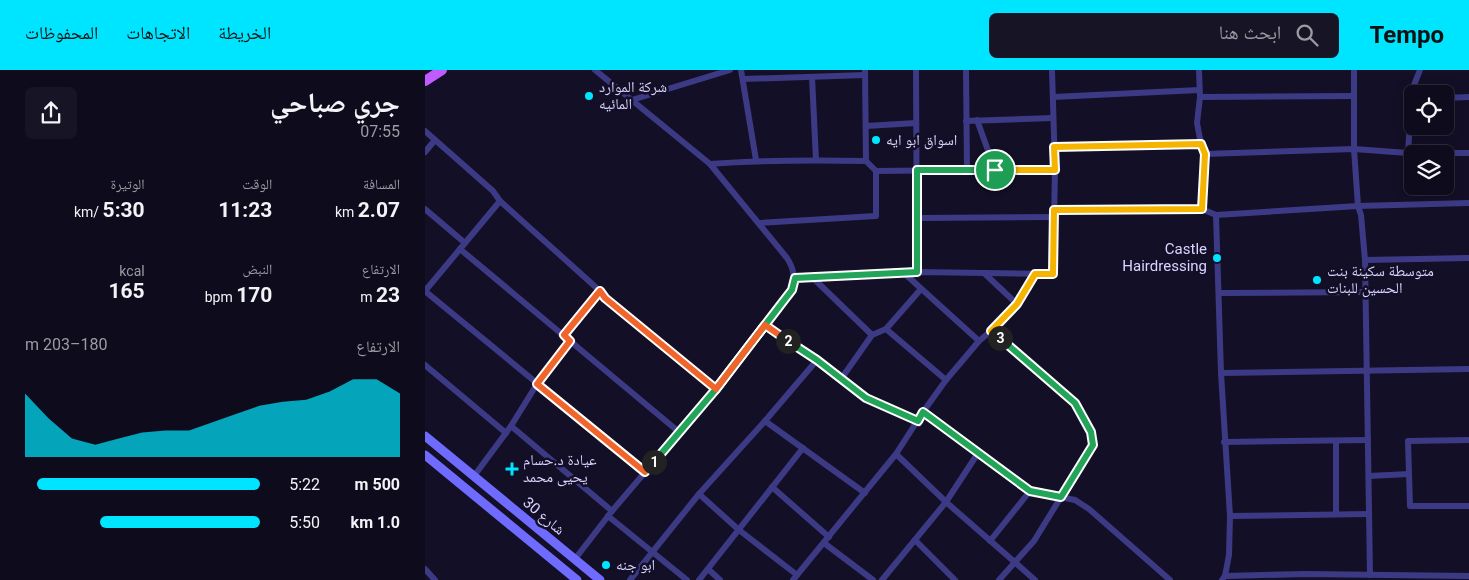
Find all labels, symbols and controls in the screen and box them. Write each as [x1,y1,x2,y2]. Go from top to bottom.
search box [989,13,1339,58]
text: ابحث هنا [1219,21,1281,44]
icon: search [1293,21,1321,49]
text: Tempo [1369,21,1444,49]
text: المحفوظات [25,22,98,43]
text: الاتجاهات [126,22,190,43]
text: الخريطة [218,22,271,43]
place label: شركة الموارد المائيه [599,78,667,113]
map controls [1404,85,1454,195]
button: locate [1404,85,1454,135]
text: جري صباحي [270,86,400,119]
button: share [25,87,77,139]
marker: شركة الموارد المائيه [583,90,595,102]
text: 07:55 [360,122,400,141]
place label: اسواق ابو ايه [886,131,957,150]
marker: اسواق ابو ايه [870,134,882,146]
button: layers [1404,145,1454,195]
pin [974,149,1016,191]
icon: arrive [981,156,1009,184]
text: الوتيرة [111,176,145,192]
text: الوقت [242,176,272,192]
text: المسافة [363,176,400,192]
text: 5:30 [103,198,145,222]
text: 11:23 [218,198,272,222]
text: 2.07 [358,198,400,222]
text: /km [74,204,103,220]
text: km [335,204,358,220]
place label: Castle Hairdressing [1122,240,1207,275]
marker: Castle Hairdressing [1211,252,1223,264]
text: النبض [242,261,272,277]
text: الارتفاع [362,261,400,277]
place label: متوسطة سكينة بنت الحسين للبنات [1327,262,1434,298]
text: kcal [119,263,145,279]
marker: متوسطة سكينة بنت الحسين للبنات [1311,274,1323,286]
text: 165 [109,279,145,303]
text: 170 [236,283,272,307]
text: 23 [376,283,400,307]
text: bpm [205,289,236,305]
text: m [360,289,376,305]
pin: 3 [987,326,1013,350]
pin: 2 [775,328,801,354]
text: 3 [996,330,1005,346]
text: 2 [784,333,793,349]
text: 180–203 m [25,335,107,354]
text: الارتفاع [356,337,400,356]
pin: 1 [641,450,667,474]
place label: عيادة د.حسام يحيى محمد [523,451,597,487]
text: 1 [650,454,659,470]
marker: عيادة د.حسام يحيى محمد [505,462,519,476]
text: 5:22 [289,475,320,494]
text: 500 m [355,475,400,494]
street label: شارع 30 [519,493,569,540]
text: 5:50 [289,513,320,532]
text: 1.0 km [351,513,400,532]
place label: ابو جنه [616,556,655,574]
marker: ابو جنه [600,559,612,571]

